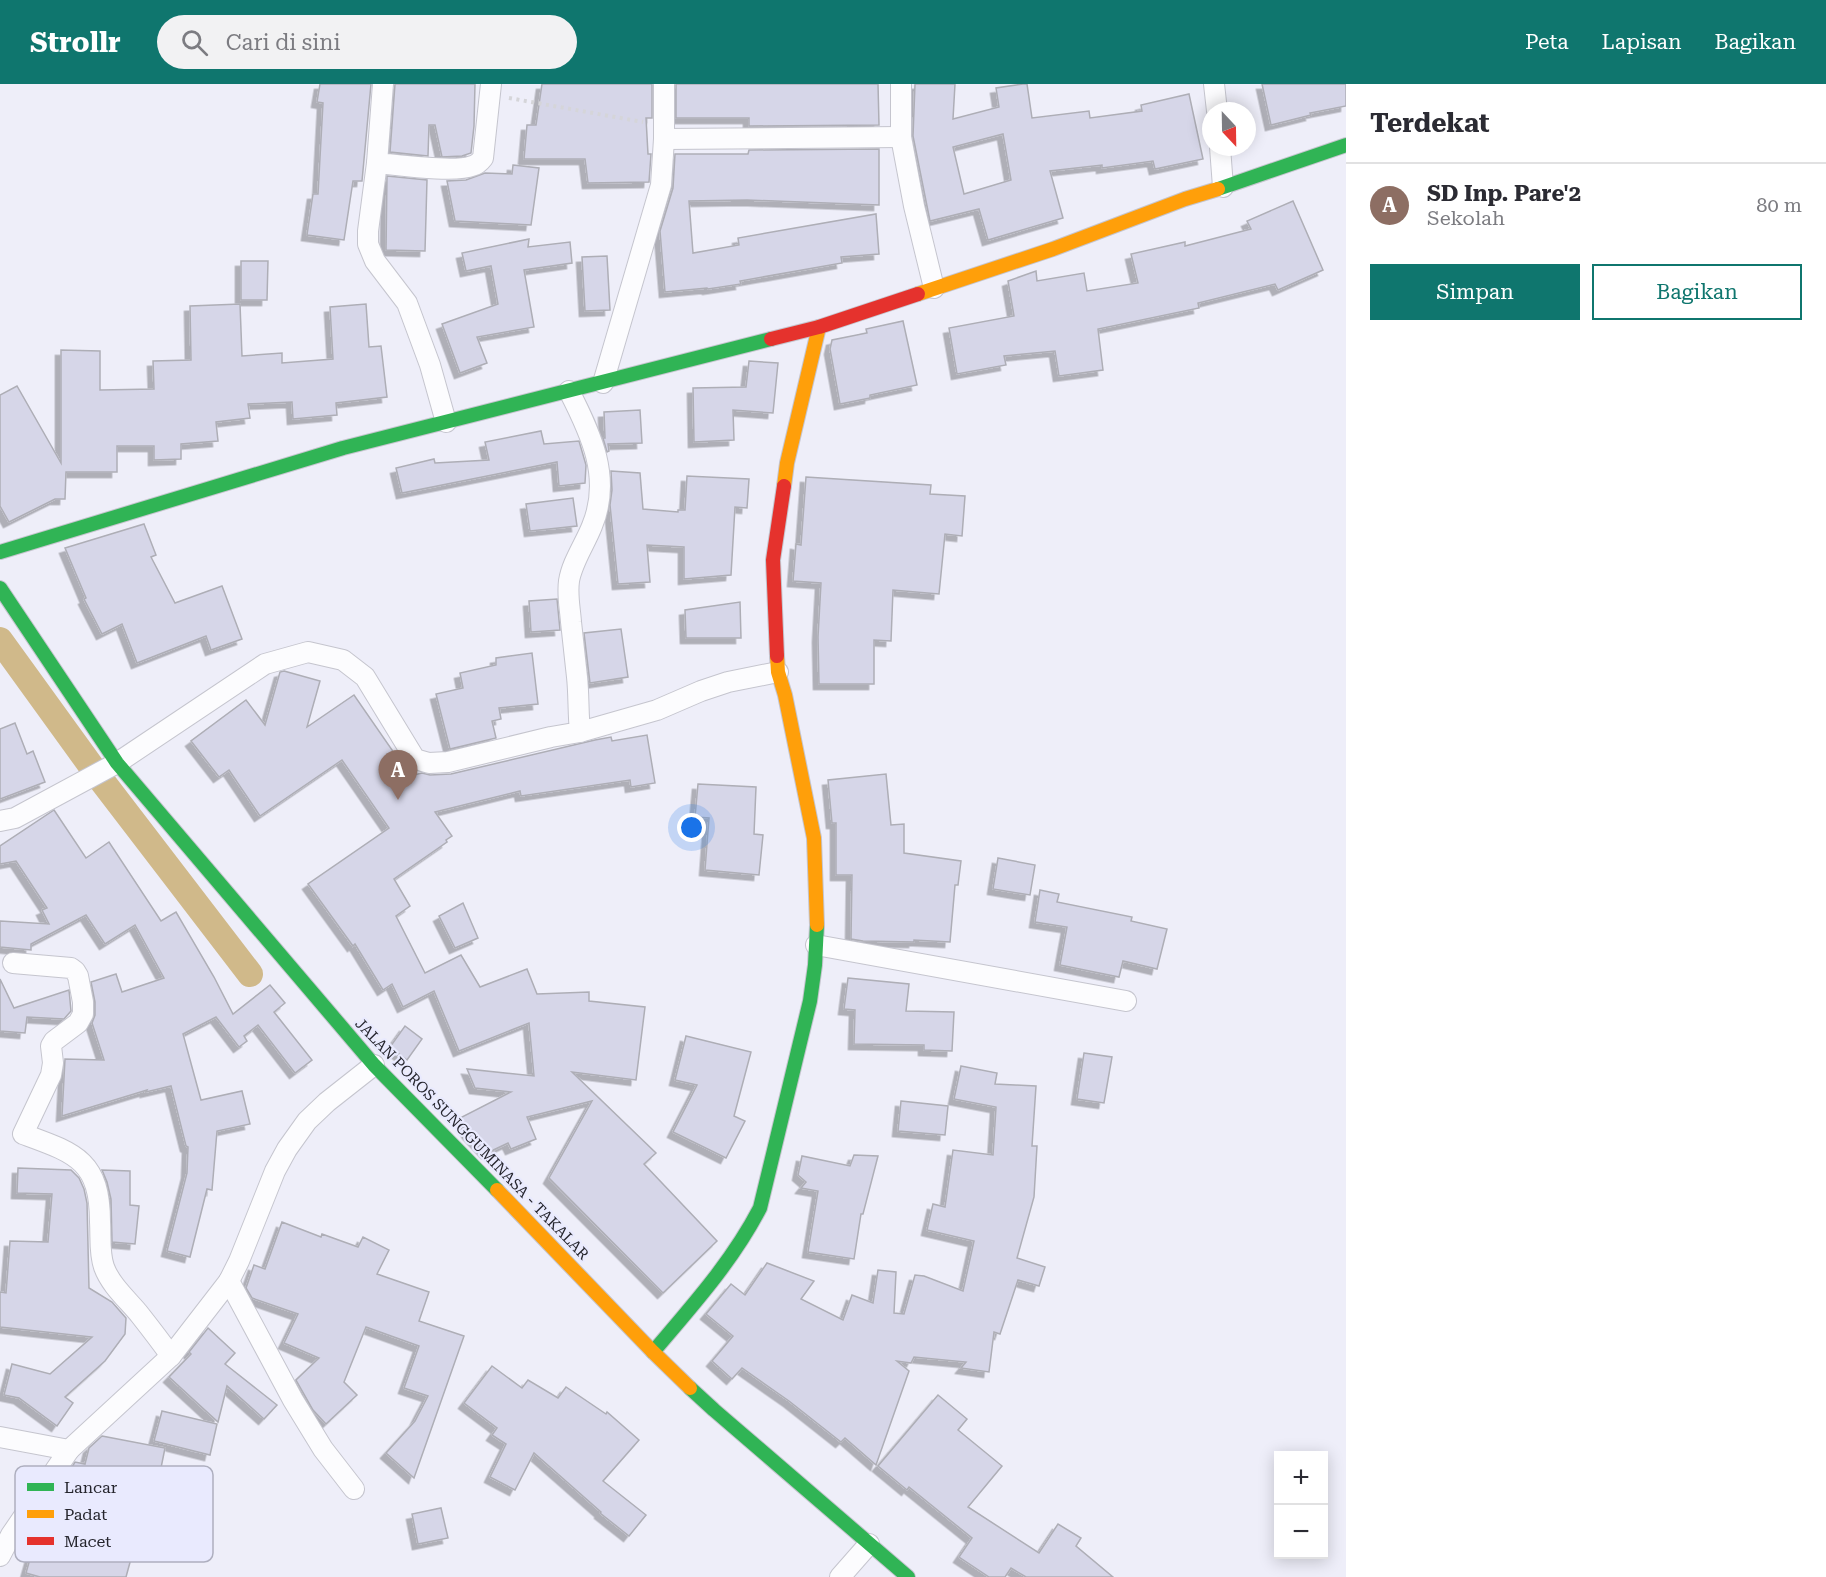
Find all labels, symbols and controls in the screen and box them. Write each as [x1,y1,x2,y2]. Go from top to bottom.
search box [157,15,577,69]
text: Strollr [30,26,121,59]
icon: search [178,26,211,59]
text: Cari di sini [226,30,341,55]
text: Peta [1525,30,1569,54]
text: Lapisan [1602,30,1682,54]
text: Bagikan [1715,30,1796,54]
north arrow [1202,102,1256,156]
text: Terdekat [1370,108,1490,138]
text: SD Inp. Pare'2 [1427,181,1581,206]
text: A [1382,193,1397,217]
text: 80 m [1756,193,1802,217]
text: Sekolah [1427,206,1505,230]
button: Simpan [1370,264,1580,320]
button: Bagikan [1592,264,1802,320]
pin: A [378,750,418,800]
your location [677,813,706,842]
street label: JALAN POROS SUNGGUMINASA - TAKALAR [351,1015,593,1264]
map controls [1274,1451,1328,1559]
button: + [1274,1451,1328,1505]
legend [15,1466,213,1562]
text: Lancar [64,1478,118,1497]
text: Padat [64,1505,107,1524]
button: − [1274,1505,1328,1559]
text: Macet [64,1532,111,1551]

